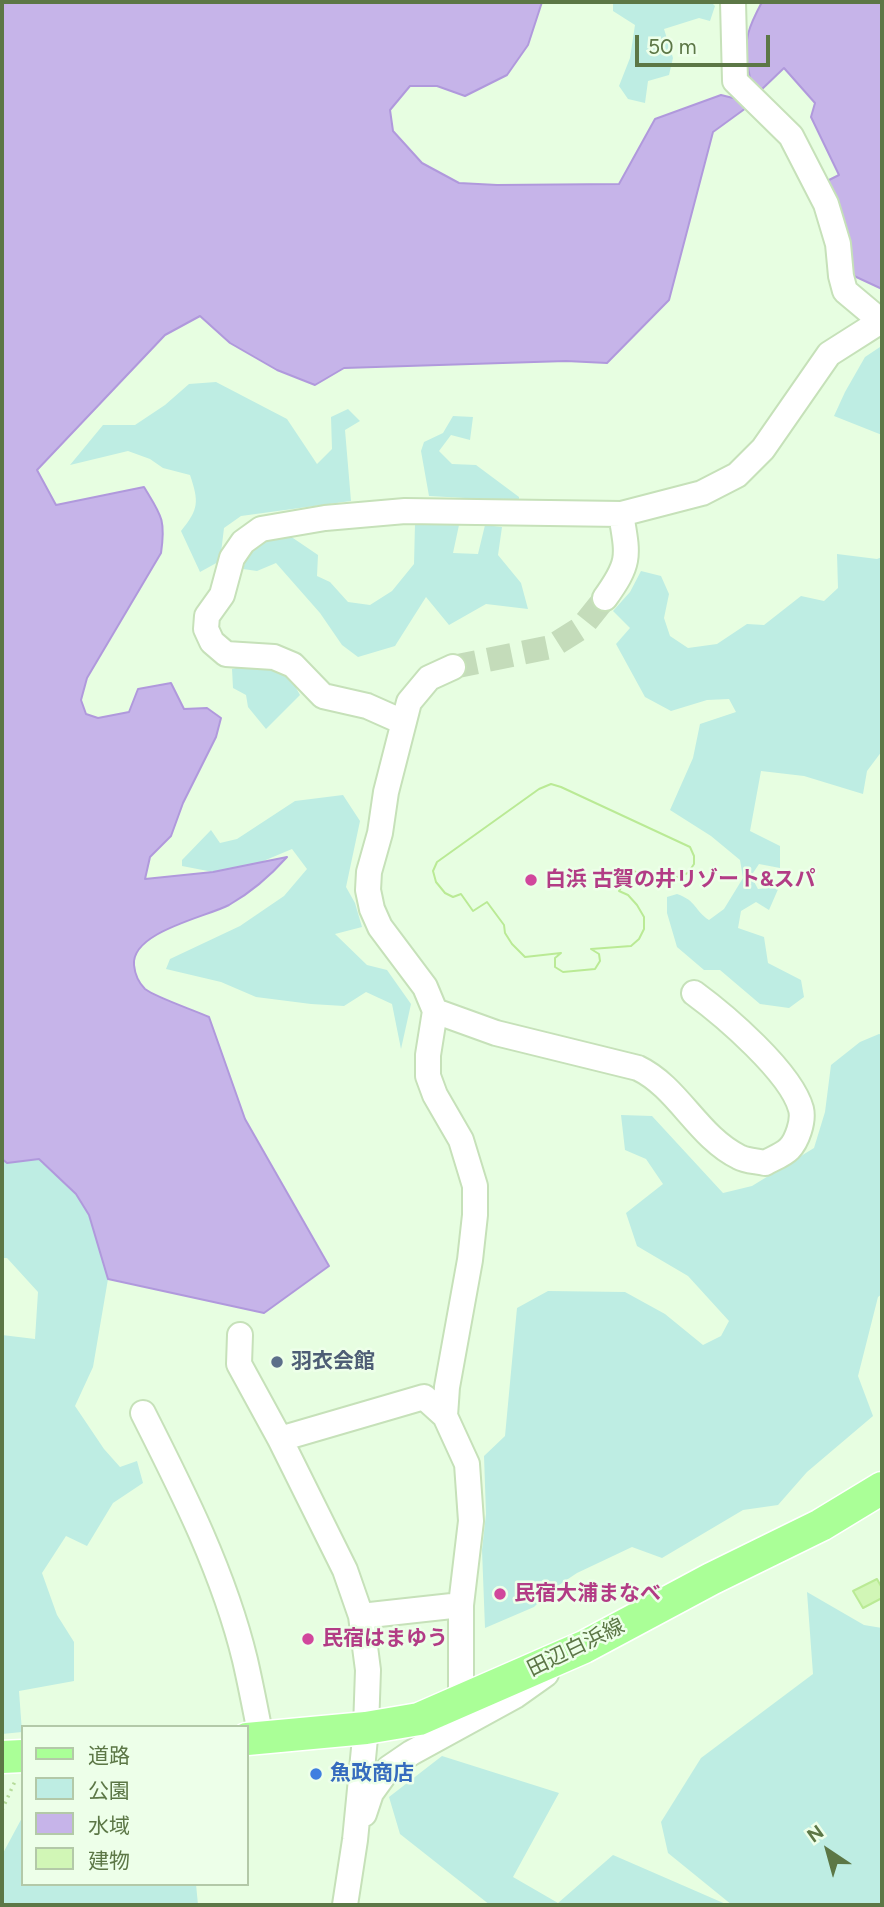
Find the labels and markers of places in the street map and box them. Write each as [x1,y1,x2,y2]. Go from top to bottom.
place label: 白浜 古賀の井リゾート&スパ [545,867,816,893]
marker: 白浜 古賀の井リゾート&スパ [523,872,539,888]
place label: 羽衣会館 [291,1349,375,1375]
marker: 羽衣会館 [269,1354,285,1370]
place label: 民宿大浦まなべ [514,1581,661,1607]
marker: 民宿大浦まなべ [492,1586,508,1602]
place label: 民宿はまゆう [322,1626,448,1652]
marker: 民宿はまゆう [300,1631,316,1647]
place label: 魚政商店 [330,1761,414,1787]
marker: 魚政商店 [308,1766,324,1782]

